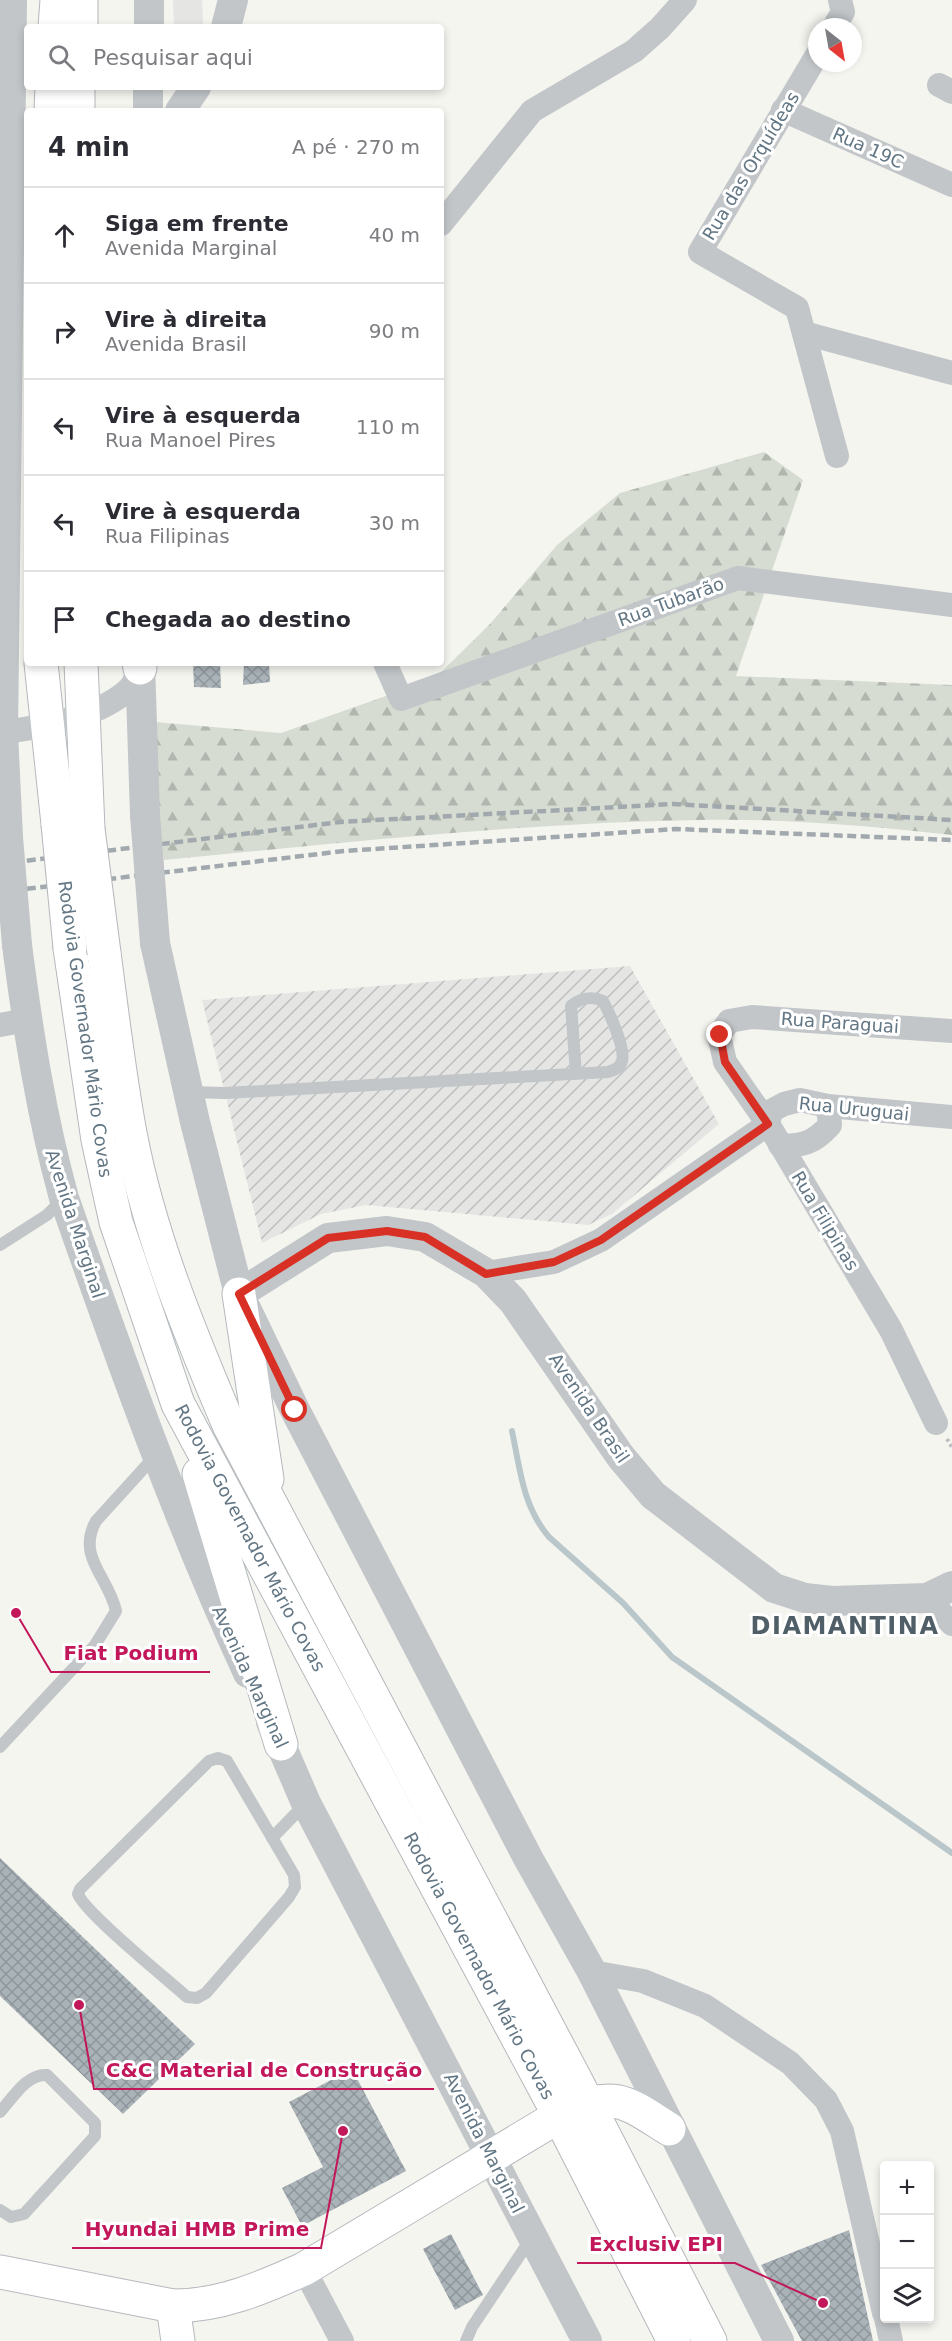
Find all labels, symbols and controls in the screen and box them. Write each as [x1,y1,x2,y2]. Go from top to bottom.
north arrow [808,18,862,72]
search box [24,24,444,90]
icon: search [45,41,78,74]
text: Pesquisar aqui [93,45,253,70]
street label: Rua das Orquídeas [698,88,803,244]
street label: Rua 19C [830,123,907,172]
text: 4 min [48,132,130,162]
text: A pé · 270 m [292,135,420,159]
text: Siga em frente [105,211,289,236]
icon: ahead [48,219,81,252]
text: 40 m [369,223,420,247]
text: Avenida Marginal [105,236,277,260]
text: Vire à direita [105,307,267,332]
icon: right [48,315,81,348]
text: 90 m [369,319,420,343]
text: Avenida Brasil [105,332,247,356]
text: Vire à esquerda [105,403,301,428]
icon: left [48,411,81,444]
text: 110 m [356,415,420,439]
text: Rua Manoel Pires [105,428,276,452]
text: Vire à esquerda [105,499,301,524]
icon: left [48,507,81,540]
text: 30 m [369,511,420,535]
text: Rua Filipinas [105,524,230,548]
street label: Rua Tubarão [615,573,727,630]
icon: arrive [48,603,81,636]
text: Chegada ao destino [105,607,351,632]
street label: Rodovia Governador Mário Covas [54,879,117,1179]
street label: Rua Paraguai [780,1008,900,1037]
route end [706,1021,732,1047]
street label: Rua Uruguai [798,1092,910,1125]
street label: Avenida Marginal [42,1147,109,1301]
street label: Rua Filipinas [788,1167,863,1274]
street label: Avenida Brasil [545,1349,634,1467]
route start [281,1396,307,1422]
street label: Rodovia Governador Mário Covas [171,1401,330,1675]
street label: Avenida Marginal [208,1602,293,1752]
district label: DIAMANTINA [751,1612,939,1640]
callout: Fiat Podium [51,1634,210,1672]
text: Fiat Podium [63,1641,199,1665]
street label: Rodovia Governador Mário Covas [400,1829,559,2103]
callout: C&C Material de Construção [94,2051,434,2089]
text: C&C Material de Construção [106,2058,422,2082]
street label: Avenida Marginal [440,2069,529,2217]
map controls [880,2161,934,2323]
button: + [880,2161,934,2215]
callout: Hyundai HMB Prime [72,2210,321,2248]
button: − [880,2215,934,2269]
text: Hyundai HMB Prime [85,2217,309,2241]
callout: Exclusiv EPI [577,2225,735,2263]
text: Exclusiv EPI [589,2232,723,2256]
button: layers [880,2269,934,2323]

